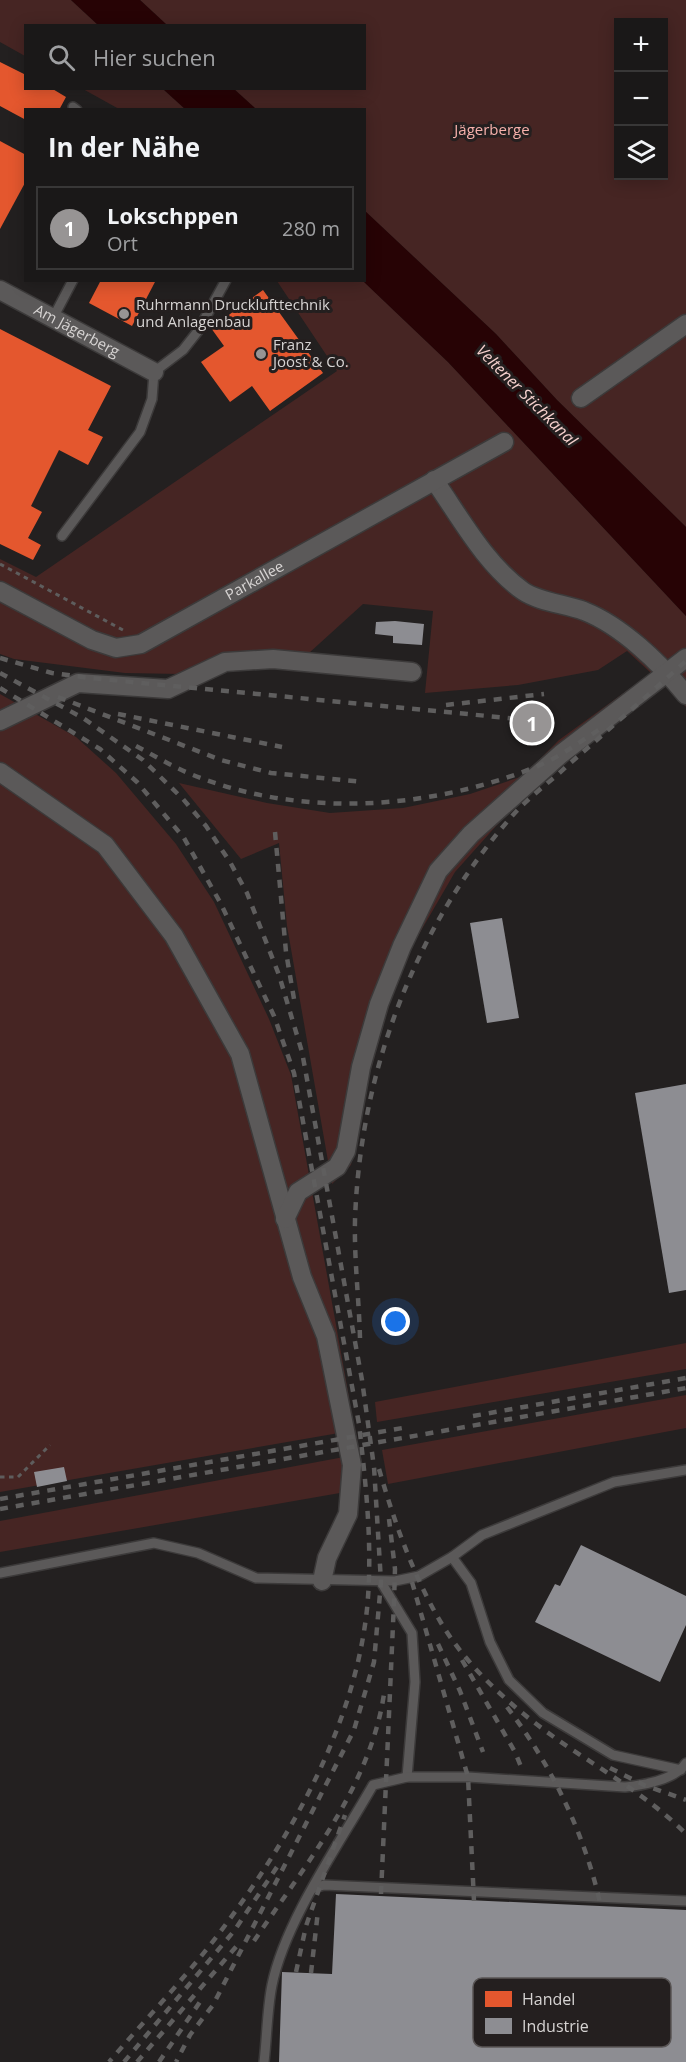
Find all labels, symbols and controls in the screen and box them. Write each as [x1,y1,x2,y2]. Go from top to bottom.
map controls [614,18,668,180]
button: + [614,18,668,72]
search box [24,24,366,90]
icon: search [45,41,78,74]
text: Hier suchen [93,42,216,72]
button: − [614,72,668,126]
park label: Jägerberge [452,119,530,139]
button: layers [614,126,668,180]
text: In der Nähe [48,129,200,165]
text: Lokschppen [107,200,239,230]
text: 1 [64,215,75,242]
text: 280 m [282,215,340,242]
text: Ort [107,230,138,257]
place label: Ruhrmann Drucklufttechnik und Anlagenbau [136,294,330,331]
street label: Am Jägerberg [31,299,124,361]
marker: Ruhrmann Drucklufttechnik und Anlagenbau [117,307,131,321]
place label: Franz Joost & Co. [271,334,349,371]
water label: Veltener Stichkanal [472,340,583,451]
marker: Franz Joost & Co. [254,347,268,361]
street label: Parkallee [221,555,287,604]
pin: 1 [512,700,552,746]
your location [381,1307,410,1336]
legend [473,1978,671,2047]
text: Handel [522,1988,575,2010]
text: Industrie [522,2015,589,2037]

